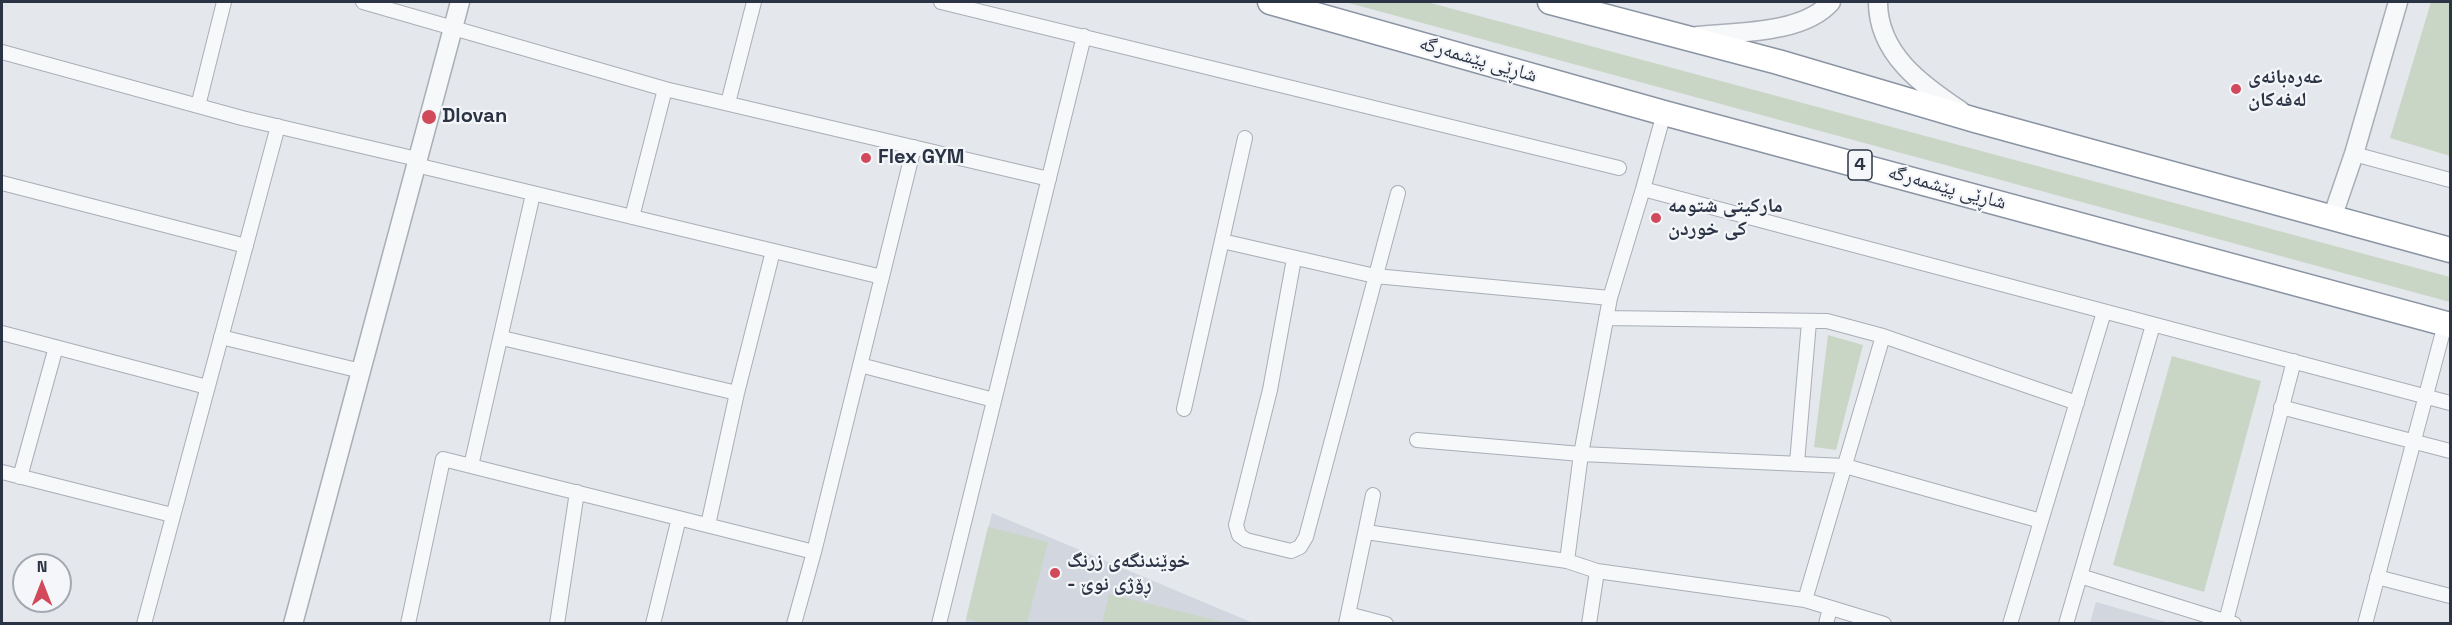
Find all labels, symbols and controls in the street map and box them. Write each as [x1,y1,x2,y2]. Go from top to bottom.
street label: شاڕێی پێشمەرگە [1416,32,1540,88]
place label: عەرەبانەی لەفەکان [2248,66,2322,113]
marker: عەرەبانەی لەفەکان [2229,82,2243,96]
place label: Dlovan [442,105,507,129]
marker: Dlovan [420,108,438,126]
place label: Flex GYM [878,146,964,170]
road number: 4 [1848,150,1872,180]
marker: Flex GYM [859,151,873,165]
street label: شاڕێی پێشمەرگە [1885,161,2009,215]
place label: مارکیتی شتومه کی خوردن [1668,195,1783,242]
marker: مارکیتی شتومه کی خوردن [1649,211,1663,225]
place label: خوێندنگەی زرنگ - ڕۆژی نوێ [1067,550,1190,597]
north arrow [12,553,72,613]
text: N [37,556,47,577]
marker: خوێندنگەی زرنگ - ڕۆژی نوێ [1048,566,1062,580]

